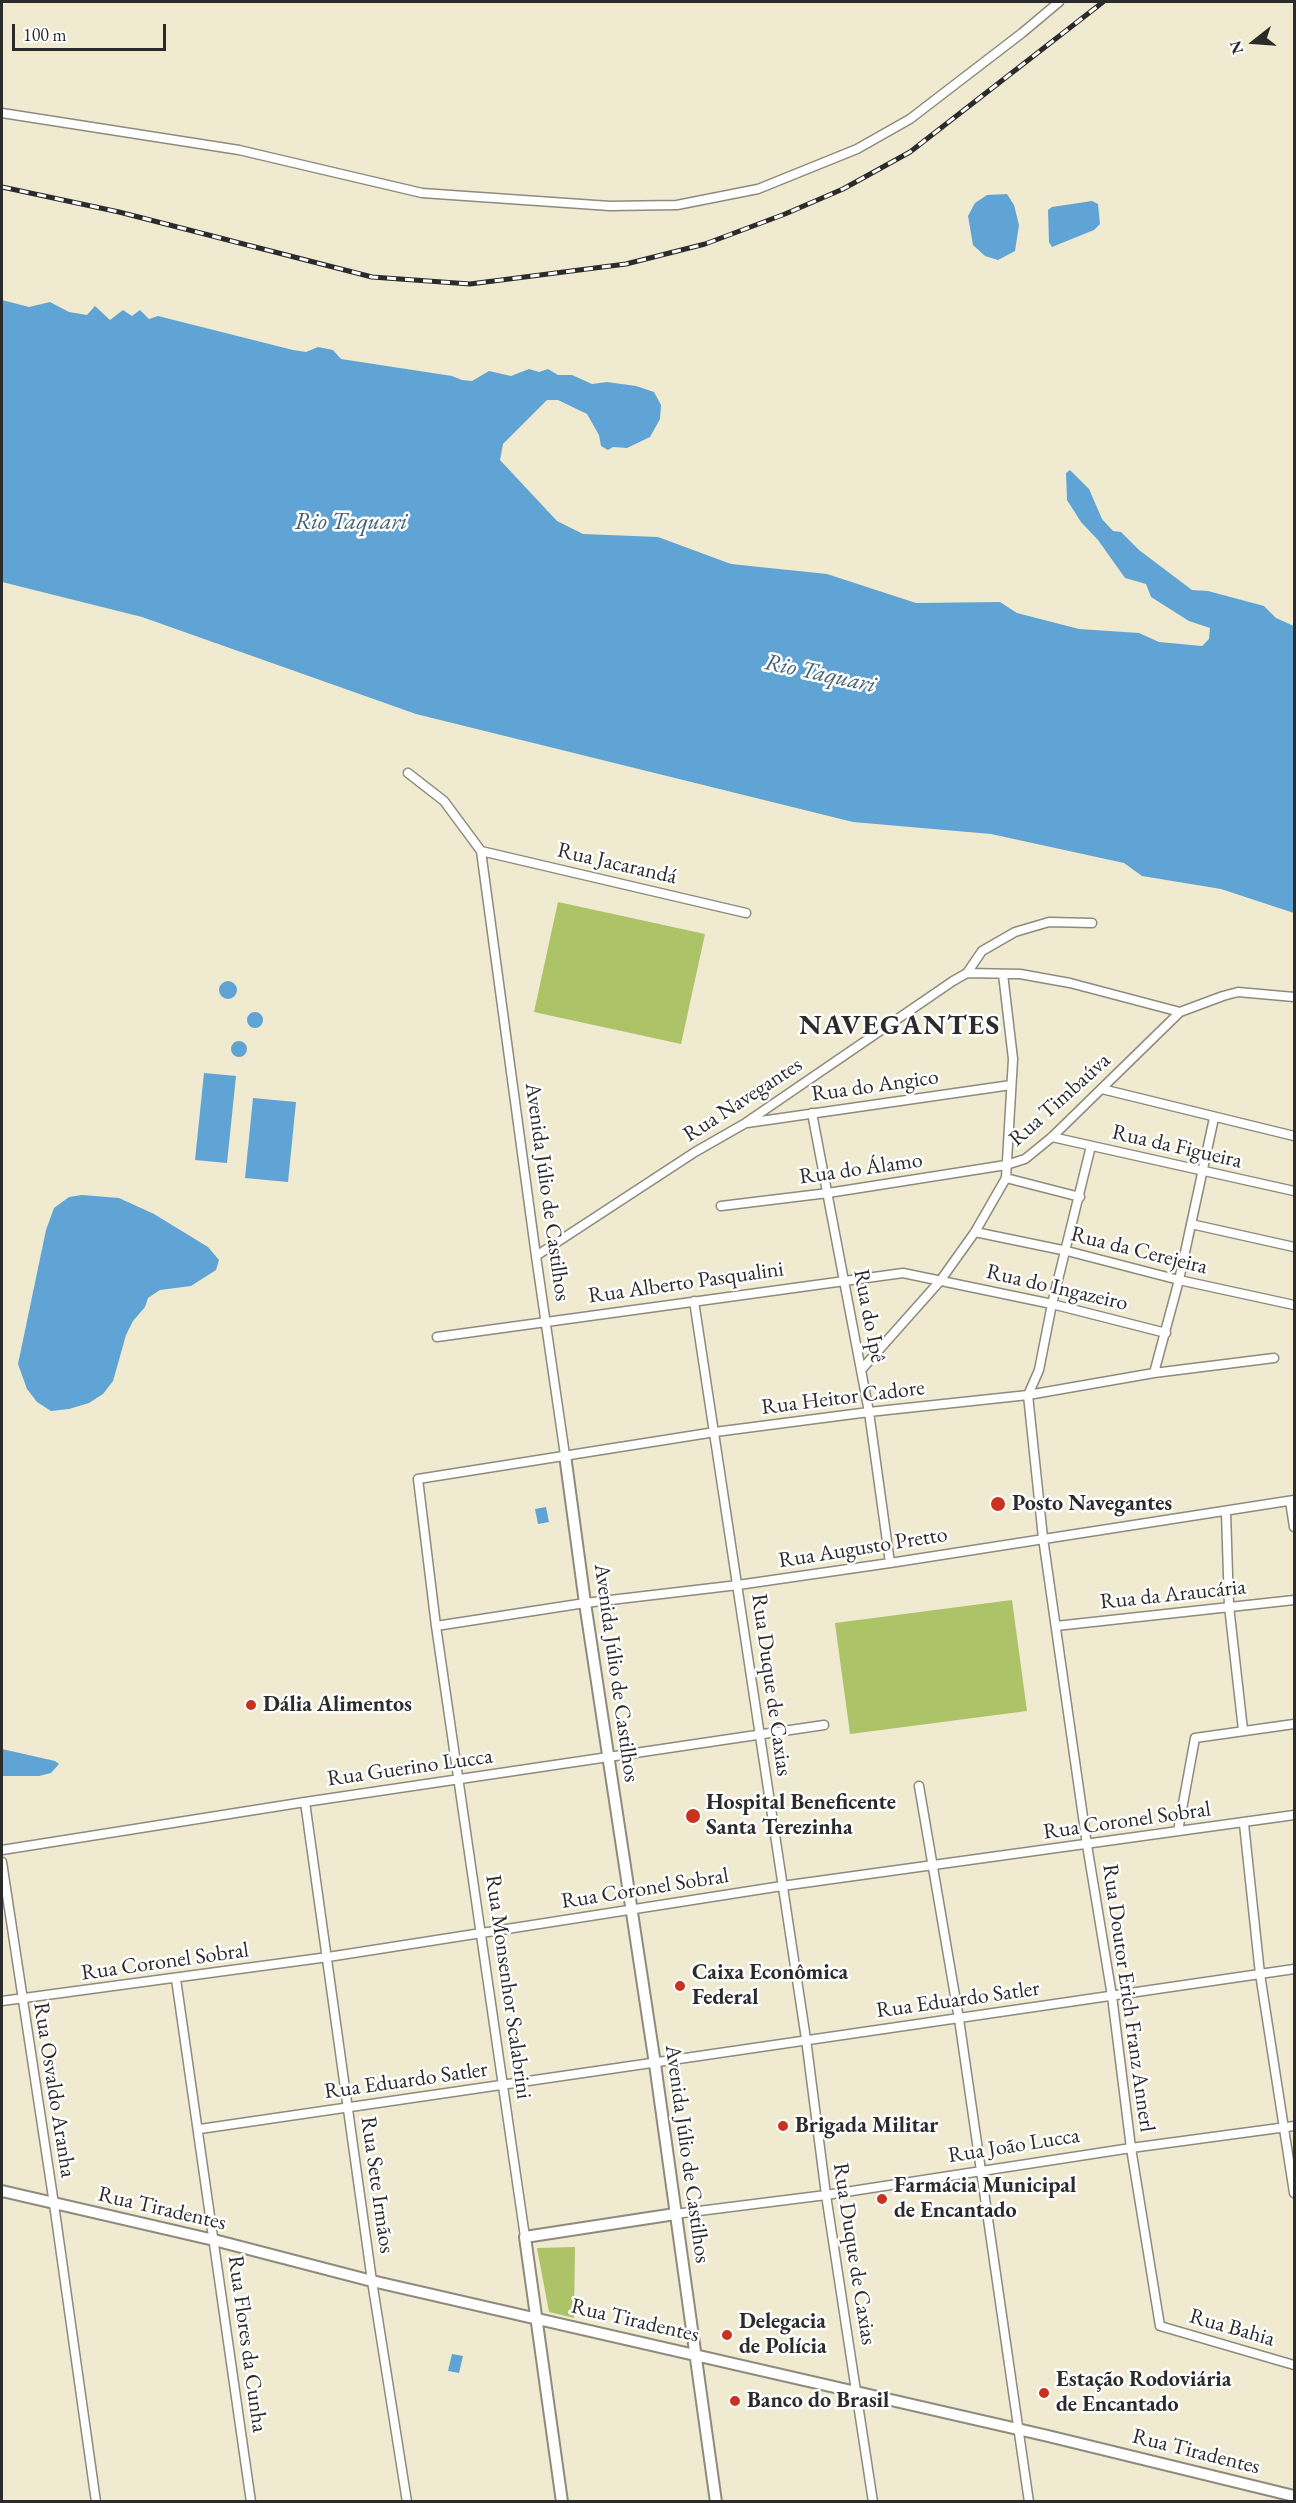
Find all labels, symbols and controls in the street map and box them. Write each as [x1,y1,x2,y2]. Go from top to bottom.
scale bar [15,12,170,50]
north arrow [1224,12,1284,72]
text: 100 m [23,23,67,46]
text: N [1224,38,1248,57]
water label: Rio Taquari [295,508,407,536]
water label: Rio Taquari [762,648,878,700]
street label: Rua Jacarandá [555,837,679,891]
district label: NAVEGANTES [799,1009,1001,1043]
street label: Rua Timbaúva [1004,1048,1116,1152]
street label: Rua Navegantes [679,1052,807,1148]
street label: Rua do Angico [810,1064,940,1108]
street label: Avenida Júlio de Castilhos [519,1081,575,1303]
street label: Rua da Figueira [1109,1119,1245,1175]
street label: Rua do Álamo [798,1147,924,1191]
street label: Rua da Cerejeira [1068,1221,1210,1281]
street label: Rua Alberto Pasqualini [587,1256,785,1310]
street label: Rua do Ingazeiro [984,1259,1130,1317]
street label: Rua do Ipê [847,1267,891,1365]
street label: Rua Heitor Cadore [760,1375,926,1421]
place label: Posto Navegantes [1012,1491,1172,1517]
marker: Posto Navegantes [989,1495,1007,1513]
street label: Rua Augusto Pretto [777,1522,949,1574]
street label: Avenida Júlio de Castilhos [588,1562,644,1784]
street label: Rua da Araucária [1099,1574,1247,1616]
street label: Rua Duque de Caxias [745,1592,797,1778]
place label: Dália Alimentos [263,1692,412,1718]
marker: Dália Alimentos [244,1698,258,1712]
street label: Rua Guerino Lucca [326,1743,494,1793]
place label: Hospital Beneficente Santa Terezinha [706,1790,896,1842]
street label: Rua Coronel Sobral [1042,1796,1212,1846]
marker: Hospital Beneficente Santa Terezinha [684,1807,702,1825]
street label: Rua Doutor Erich Franz Annerl [1096,1862,1160,2134]
street label: Rua Coronel Sobral [560,1863,730,1915]
street label: Rua Monsenhor Scalabrini [479,1873,537,2101]
street label: Rua Coronel Sobral [80,1937,250,1987]
place label: Caixa Econômica Federal [692,1960,848,2012]
street label: Rua Eduardo Satler [875,1975,1041,2025]
marker: Caixa Econômica Federal [673,1979,687,1993]
street label: Rua Osvaldo Aranha [27,2000,81,2180]
street label: Avenida Júlio de Castilhos [659,2043,715,2265]
street label: Rua Eduardo Satler [323,2056,489,2106]
place label: Brigada Militar [795,2113,938,2139]
street label: Rua Sete Irmãos [354,2115,400,2255]
marker: Brigada Militar [776,2119,790,2133]
street label: Rua João Lucca [946,2123,1082,2169]
street label: Rua Duque de Caxias [827,2161,881,2347]
place label: Farmácia Municipal de Encantado [894,2173,1076,2224]
street label: Rua Tiradentes [95,2181,229,2237]
marker: Farmácia Municipal de Encantado [875,2192,889,2206]
street label: Rua Flores da Cunha [222,2254,272,2434]
street label: Rua Tiradentes [568,2293,702,2349]
street label: Rua Bahia [1186,2303,1278,2353]
place label: Delegacia de Polícia [739,2309,827,2360]
marker: Delegacia de Polícia [720,2328,734,2342]
place label: Estação Rodoviária de Encantado [1056,2367,1231,2418]
marker: Estação Rodoviária de Encantado [1037,2386,1051,2400]
place label: Banco do Brasil [747,2388,889,2414]
marker: Banco do Brasil [728,2394,742,2408]
street label: Rua Tiradentes [1129,2423,1263,2481]

